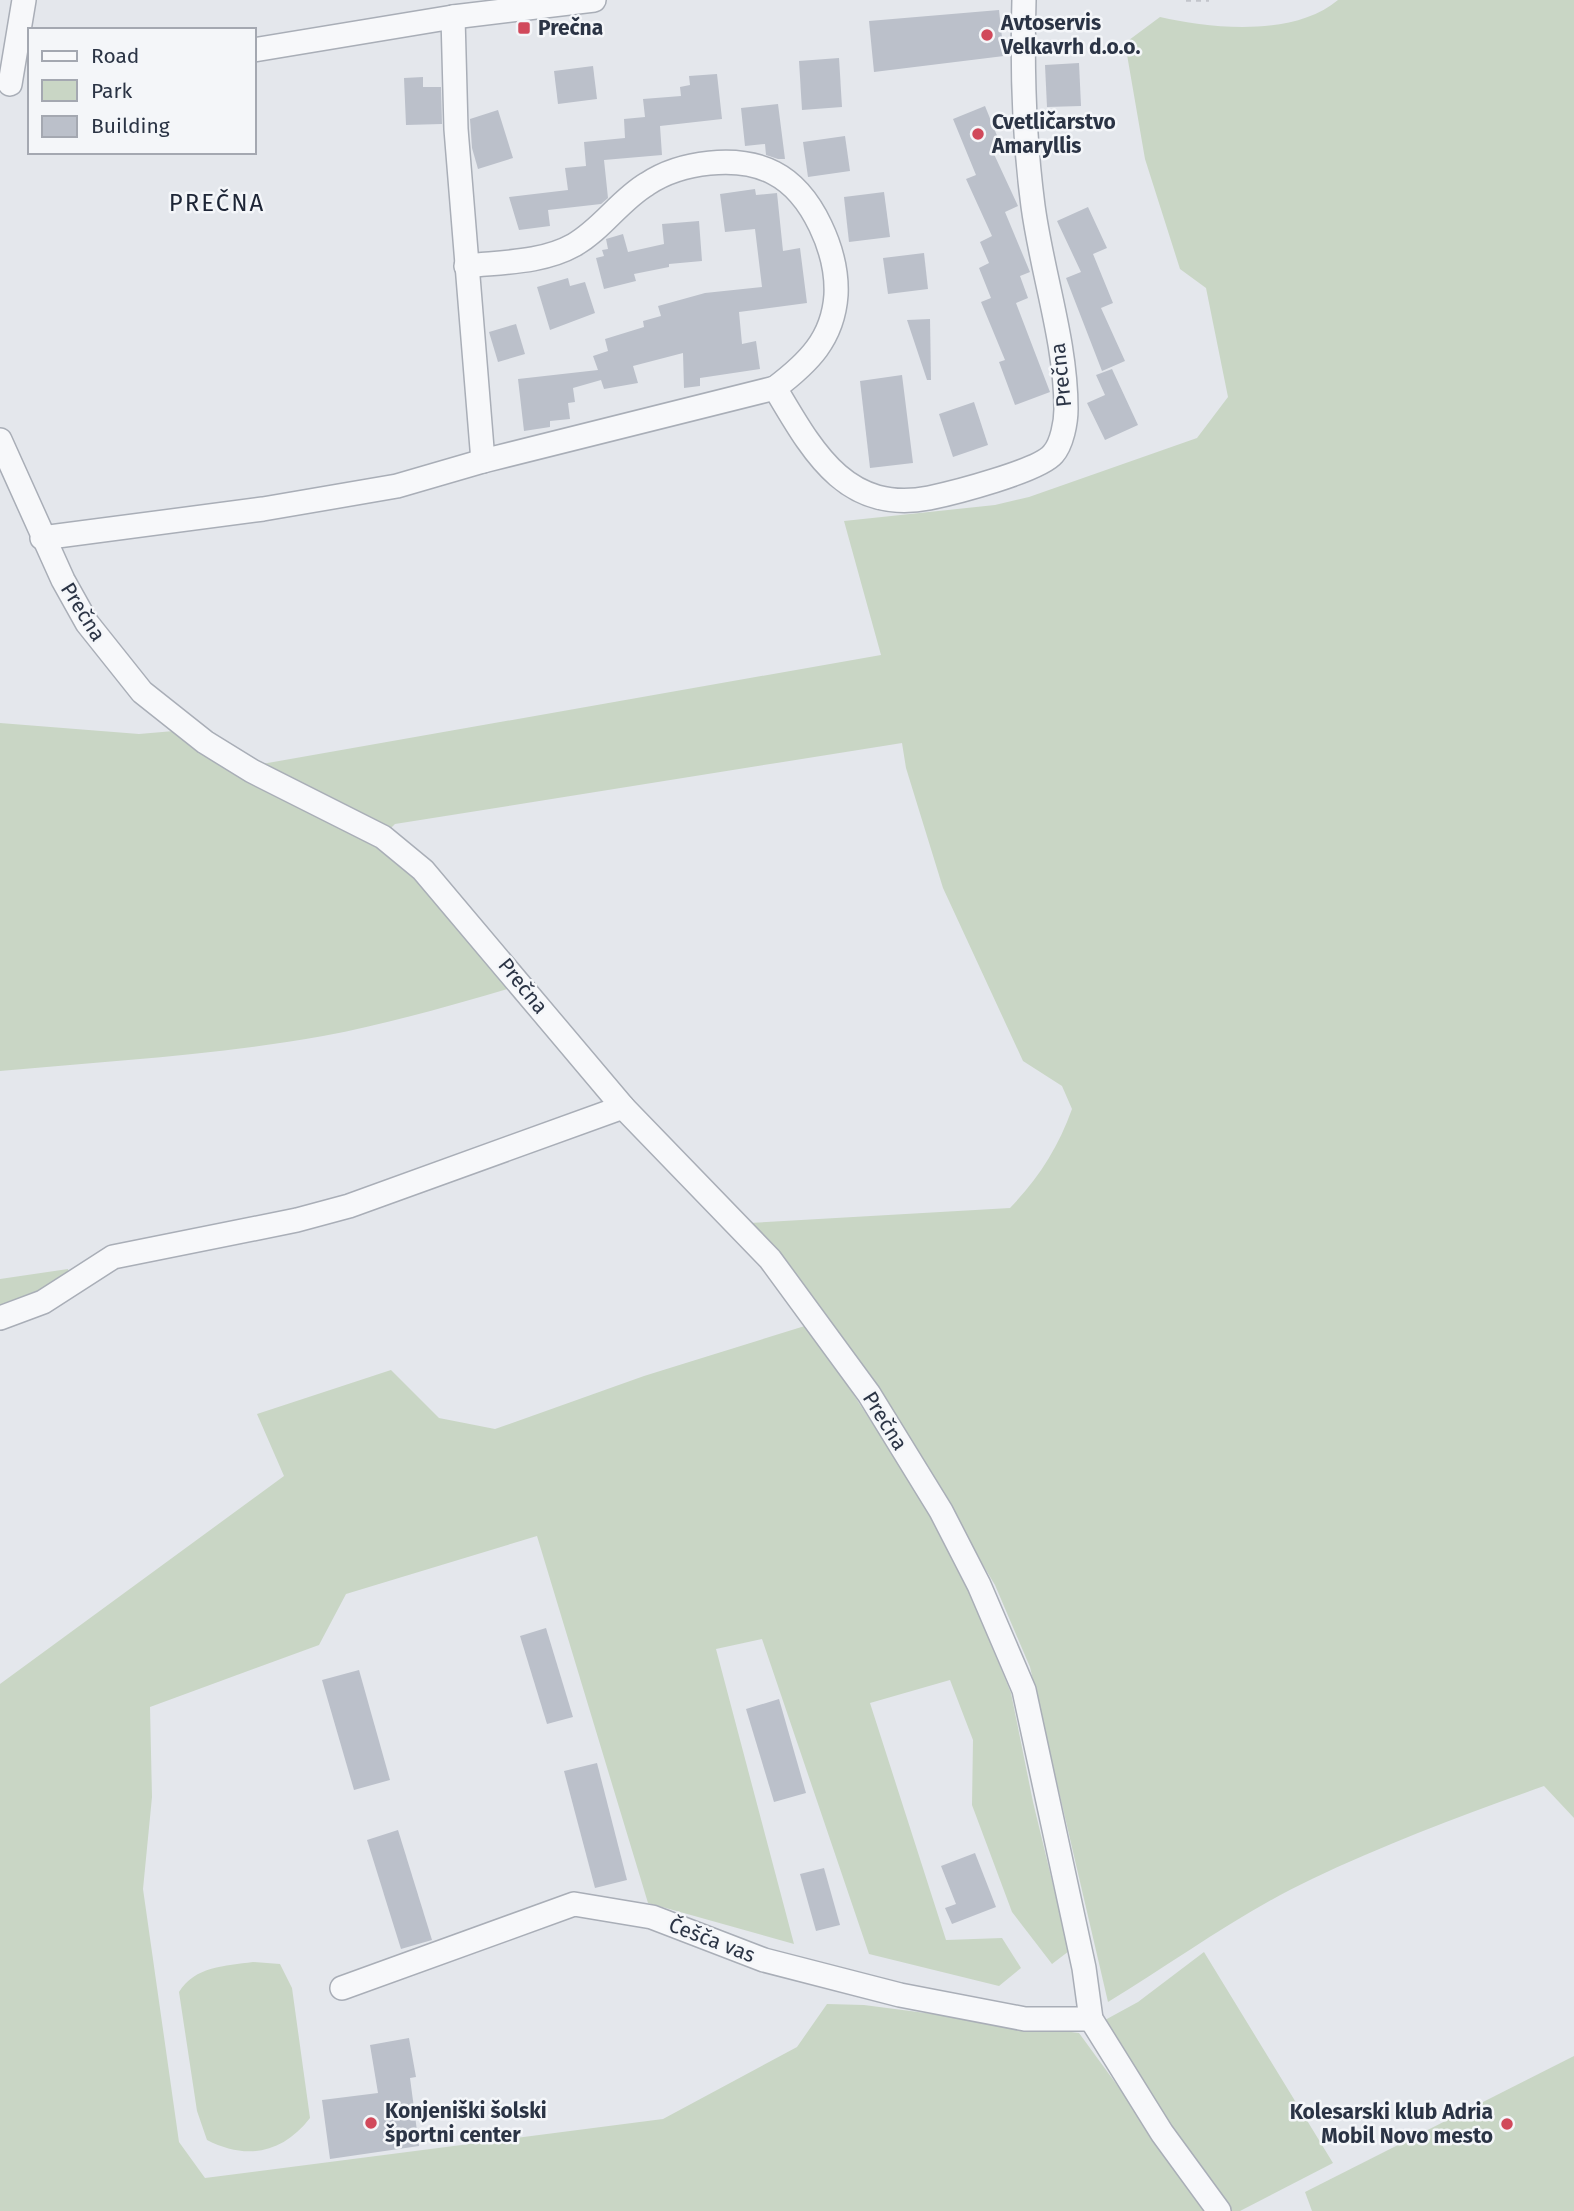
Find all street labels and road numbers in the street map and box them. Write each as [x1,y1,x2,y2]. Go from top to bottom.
street label: Prečna [1045,342,1077,408]
street label: Prečna [55,578,111,646]
street label: Prečna [493,953,553,1019]
street label: Prečna [857,1387,913,1455]
street label: Češča vas [665,1912,759,1968]

